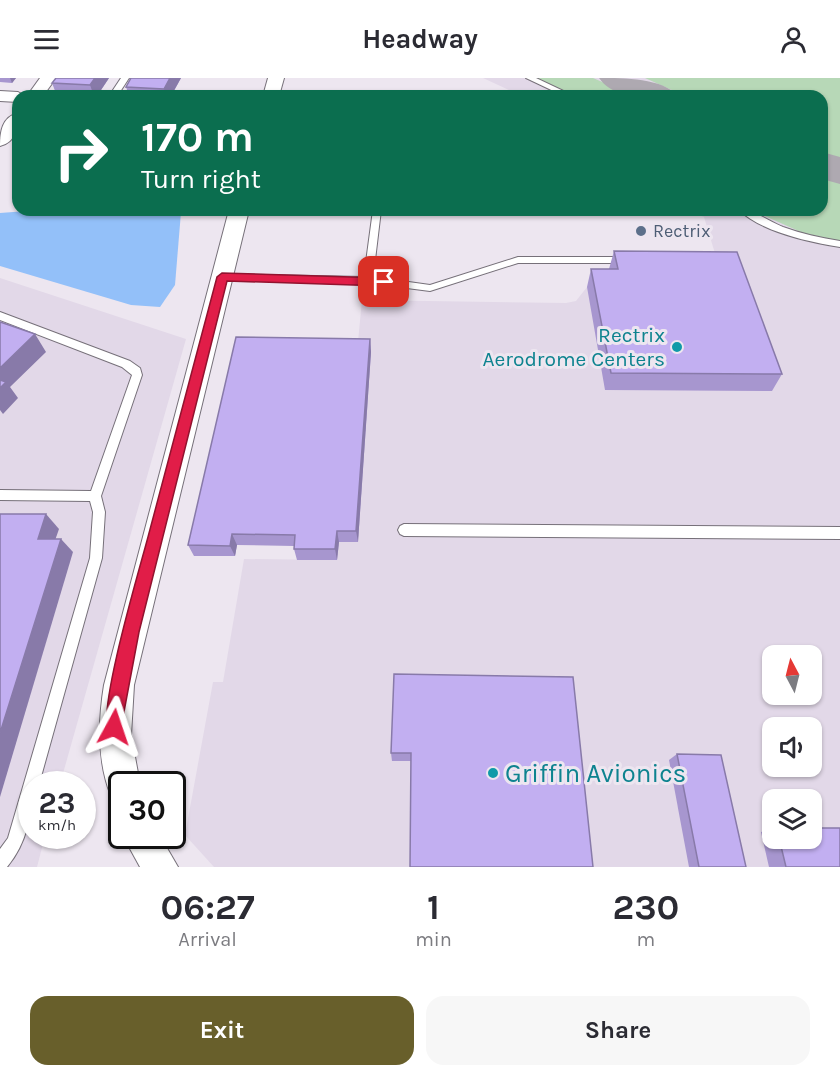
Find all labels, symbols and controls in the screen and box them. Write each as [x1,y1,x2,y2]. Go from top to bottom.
icon: menu [30,23,63,56]
text: Headway [362,23,478,55]
icon: person [777,23,810,56]
text: 170 m [141,112,254,162]
icon: right [42,114,120,192]
text: Turn right [141,163,261,195]
place label: Rectrix [653,220,710,242]
marker: Rectrix [634,224,648,238]
pin [358,256,409,307]
icon: arrive [367,265,400,298]
place label: Rectrix Aerodrome Centers [483,323,665,371]
marker: Rectrix Aerodrome Centers [670,340,684,354]
north arrow [762,645,822,705]
map controls [762,645,822,849]
position arrow [82,695,146,759]
button: sound [762,717,822,777]
place label: Griffin Avionics [505,758,686,789]
marker: Griffin Avionics [486,766,500,780]
speed limit sign: 30 [108,771,186,849]
text: 23 [39,785,75,821]
button: layers [762,789,822,849]
text: km/h [38,816,76,834]
text: 06:27 [161,886,255,928]
text: 1 [427,886,440,928]
text: 230 [612,886,679,928]
text: Arrival [178,928,237,951]
text: min [415,928,452,951]
text: m [637,928,655,951]
button: Exit [30,996,414,1065]
button: Share [426,996,810,1065]

